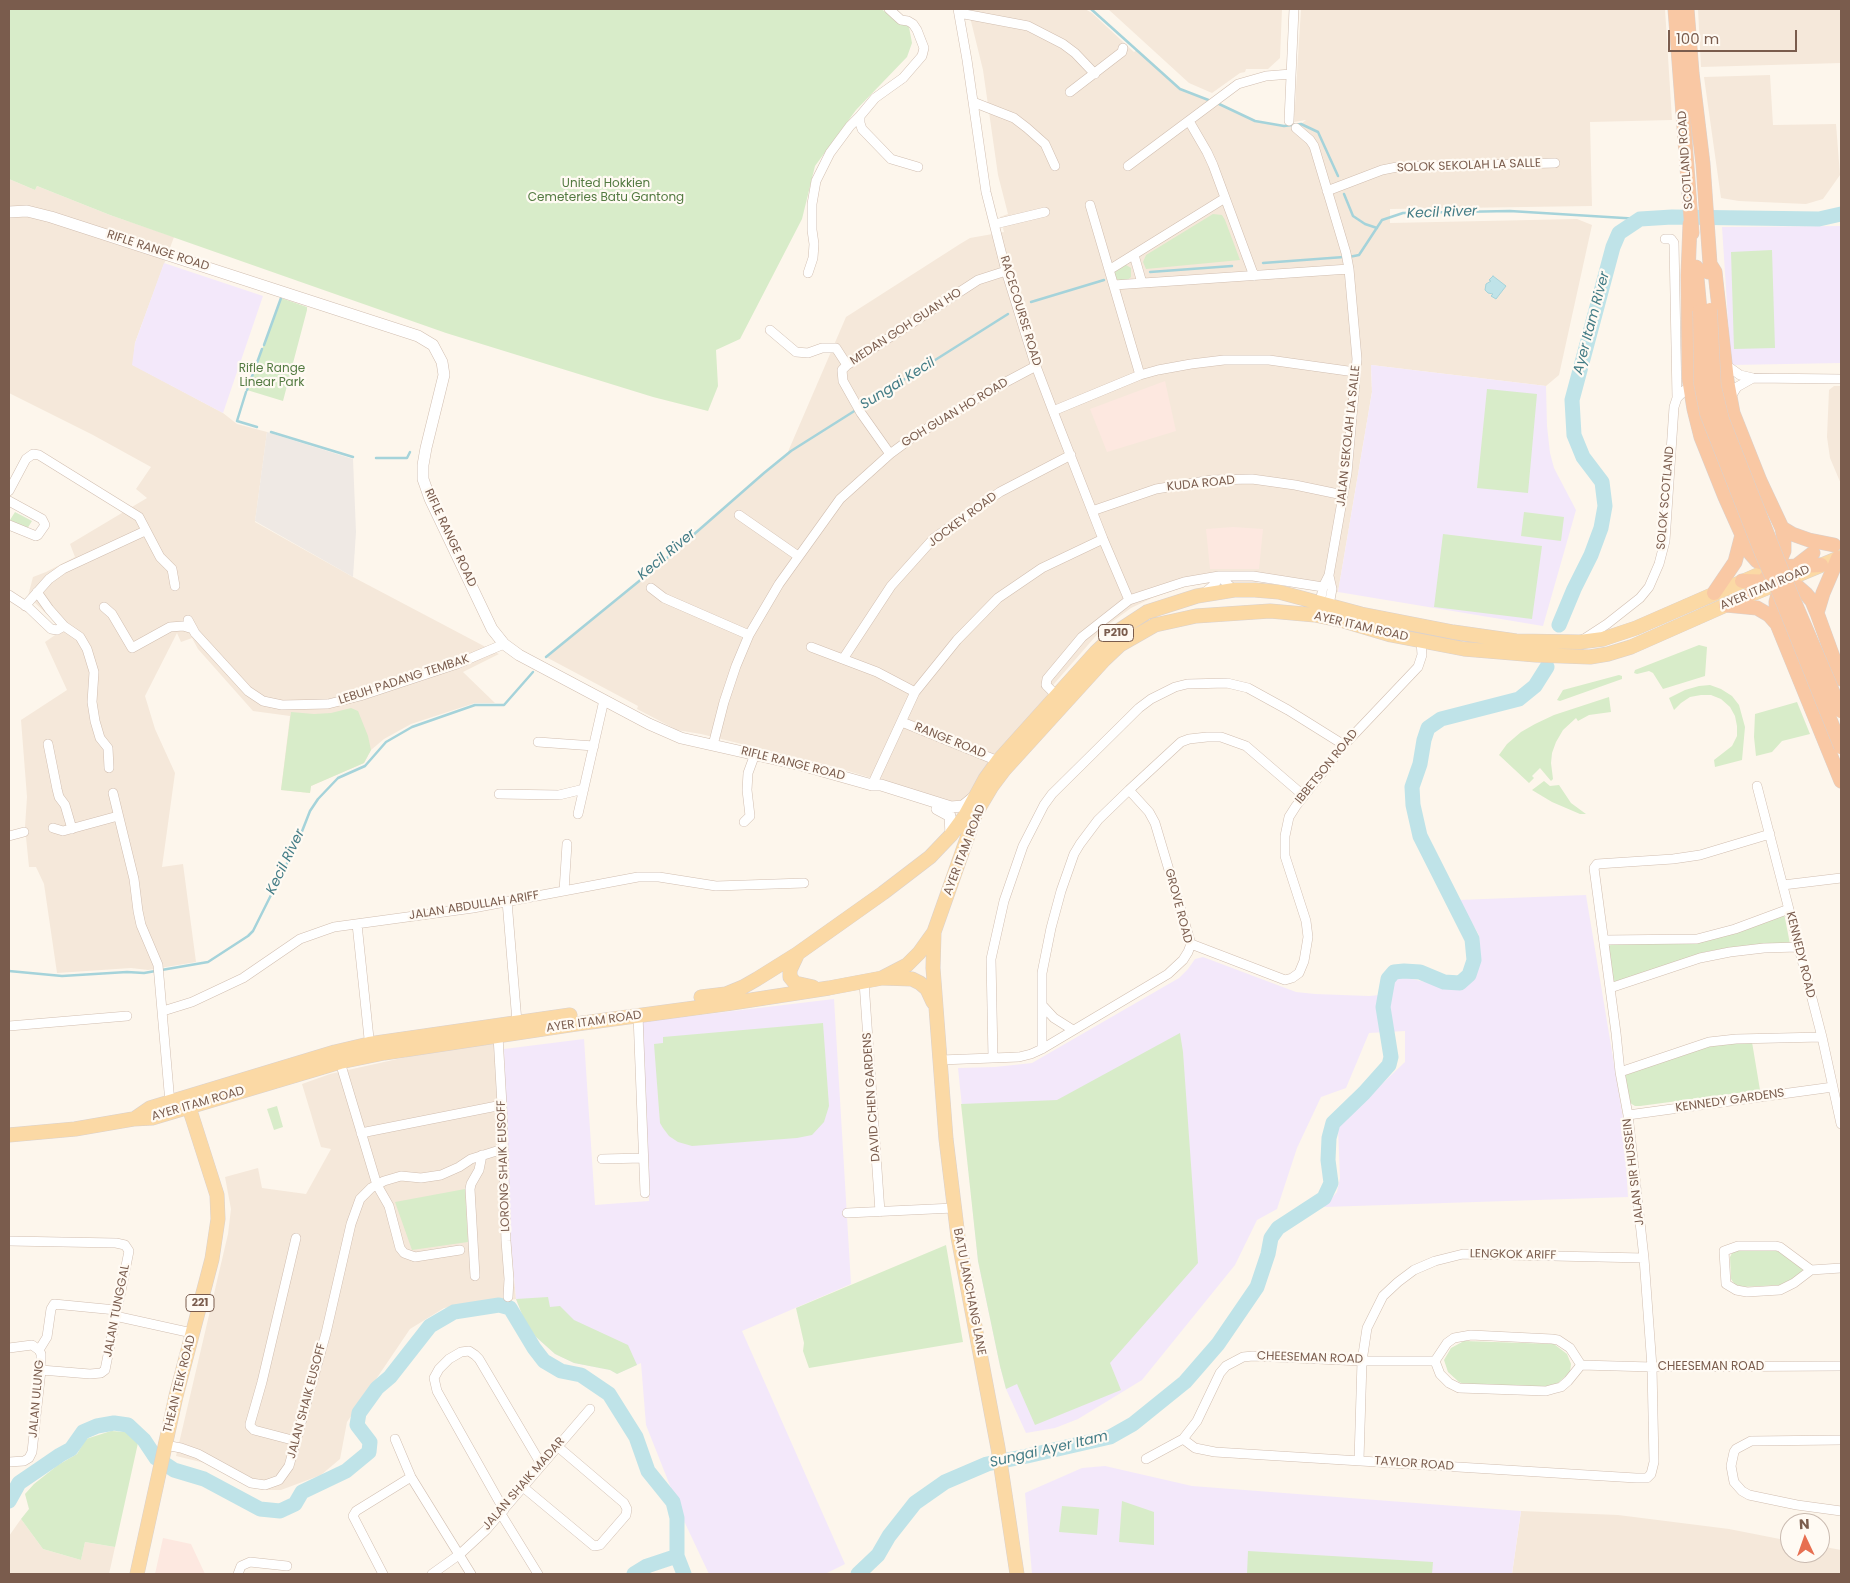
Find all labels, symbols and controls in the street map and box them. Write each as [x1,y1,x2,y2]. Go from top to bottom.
scale bar [1670,20,1799,52]
text: 100 m [1676,28,1719,49]
street label: SCOTLAND ROAD [1675,110,1697,210]
street label: SOLOK SEKOLAH LA SALLE [1397,156,1541,176]
park label: United Hokkien Cemeteries Batu Gantong [528,177,684,205]
water label: Kecil River [1407,203,1477,223]
street label: RIFLE RANGE ROAD [105,228,211,274]
street label: RACECOURSE ROAD [996,254,1044,368]
water label: Ayer Itam River [1570,270,1614,376]
street label: MEDAN GOH GUAN HO [848,286,964,368]
water label: Sungai Kecil [857,354,939,414]
park label: Rifle Range Linear Park [239,362,305,390]
street label: JALAN SEKOLAH LA SALLE [1334,365,1364,507]
street label: GOH GUAN HO ROAD [899,375,1011,451]
street label: SOLOK SCOTLAND [1654,446,1678,550]
street label: KUDA ROAD [1166,473,1236,495]
street label: RIFLE RANGE ROAD [421,487,479,589]
street label: JOCKEY ROAD [926,490,1000,550]
water label: Kecil River [635,526,699,584]
street label: AYER ITAM ROAD [1718,563,1812,613]
street label: AYER ITAM ROAD [1313,609,1409,645]
road number: P210 [1098,624,1134,641]
street label: LEBUH PADANG TEMBAK [337,652,471,708]
street label: RANGE ROAD [912,720,988,762]
street label: IBBETSON ROAD [1293,727,1361,807]
street label: RIFLE RANGE ROAD [740,744,846,784]
street label: AYER ITAM ROAD [941,803,989,897]
water label: Kecil River [263,827,309,897]
street label: GROVE ROAD [1161,867,1195,945]
street label: JALAN ABDULLAH ARIFF [408,889,540,923]
street label: KENNEDY ROAD [1782,910,1818,1000]
street label: AYER ITAM ROAD [545,1008,643,1036]
street label: DAVID CHEN GARDENS [860,1032,884,1162]
street label: AYER ITAM ROAD [150,1084,246,1124]
street label: KENNEDY GARDENS [1675,1086,1785,1116]
street label: LORONG SHAIK EUSOFF [495,1100,513,1232]
street label: JALAN SIR HUSSEIN [1620,1118,1648,1226]
street label: BATU LANCHANG LANE [950,1227,988,1357]
street label: LENGKOK ARIFF [1470,1247,1556,1263]
street label: JALAN TUNGGAL [101,1263,133,1359]
road number: 221 [186,1295,214,1312]
street label: THEAN TEIK ROAD [161,1334,199,1434]
street label: JALAN SHAIK EUSOFF [285,1342,329,1460]
street label: CHEESEMAN ROAD [1257,1349,1363,1367]
street label: JALAN ULUNG [26,1359,48,1439]
street label: CHEESEMAN ROAD [1658,1360,1764,1374]
water label: Sungai Ayer Itam [988,1428,1110,1472]
street label: JALAN SHAIK MADAR [480,1435,568,1533]
street label: TAYLOR ROAD [1374,1454,1454,1474]
north arrow [1780,1513,1830,1563]
text: N [1798,1514,1810,1534]

